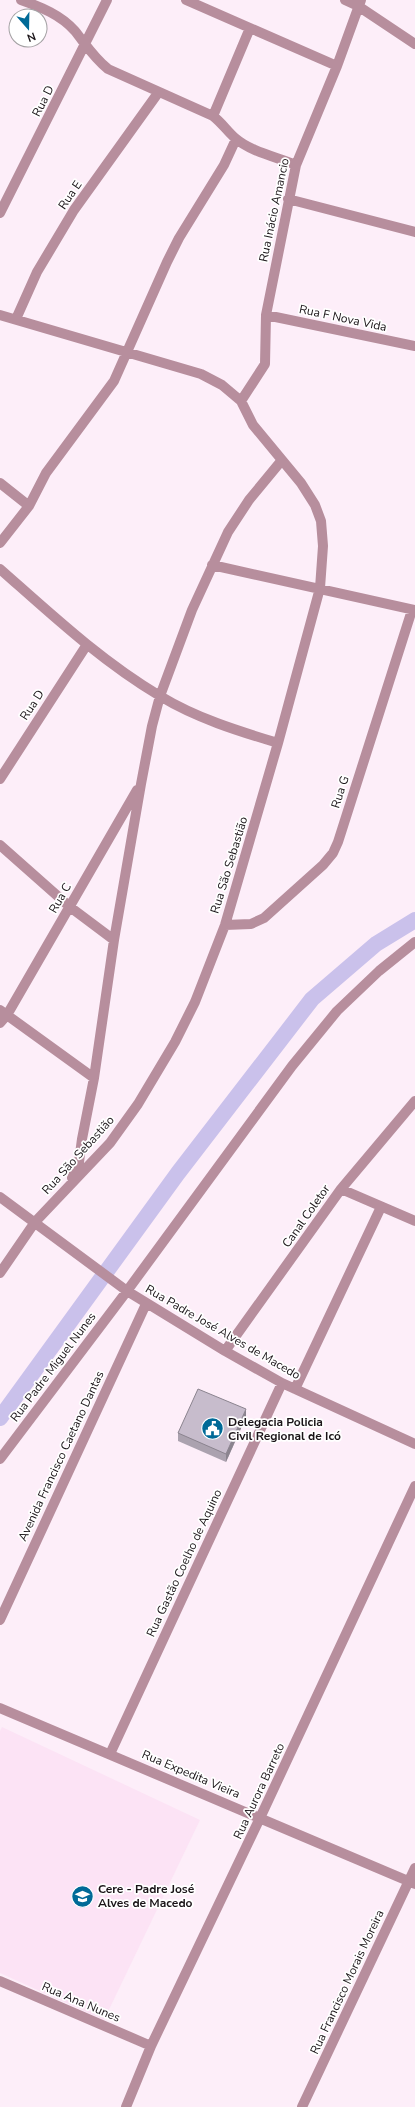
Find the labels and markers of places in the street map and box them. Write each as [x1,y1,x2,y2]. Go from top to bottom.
place label: Delegacia Policia Civil Regional de Icó [228,1414,341,1444]
public building icon: Delegacia Policia Civil Regional de Icó [199,1416,225,1442]
place label: Cere - Padre José Alves de Macedo [98,1881,195,1911]
school or university icon: Cere - Padre José Alves de Macedo [69,1883,95,1909]

